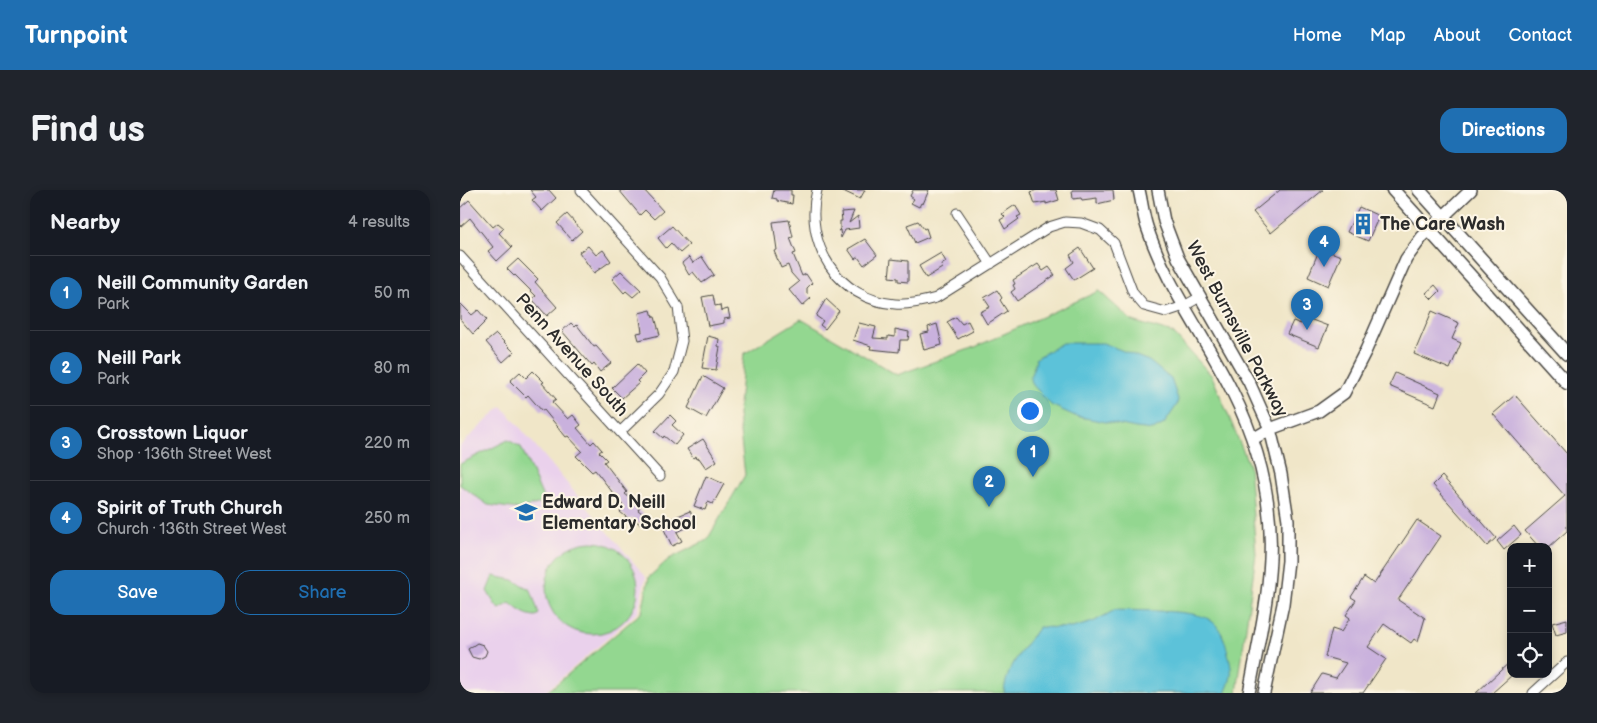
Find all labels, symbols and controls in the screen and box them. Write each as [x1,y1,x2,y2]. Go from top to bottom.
text: Turnpoint [25,21,128,50]
text: Home [1293,25,1342,46]
text: Map [1370,25,1406,46]
text: About [1434,25,1481,46]
text: Contact [1509,25,1572,46]
button: Directions [1440,108,1567,153]
text: Find us [30,109,145,152]
text: Nearby [50,210,120,235]
building icon: The Care Wash [1350,211,1376,237]
text: 4 results [348,213,410,232]
place label: The Care Wash [1380,214,1505,235]
pin: 4 [1308,226,1340,267]
street label: West Burnsville Parkway [1182,238,1293,421]
text: Neill Community Garden [97,272,308,295]
text: 1 [63,284,69,303]
text: 50 m [374,284,410,303]
street label: Penn Avenue South [511,289,633,421]
pin: 3 [1291,289,1323,330]
text: Park [97,295,129,314]
text: Neill Park [97,347,181,370]
text: 2 [61,359,71,378]
text: 80 m [374,359,410,378]
text: Park [97,370,129,389]
your location [1017,398,1043,424]
text: Crosstown Liquor [97,422,248,445]
text: 3 [61,434,71,453]
text: 220 m [364,434,410,453]
pin: 1 [1017,436,1049,477]
text: Shop · 136th Street West [97,445,272,464]
pin: 2 [973,466,1005,507]
place label: Edward D. Neill Elementary School [542,492,696,534]
text: Spirit of Truth Church [97,497,283,520]
school or university icon: Edward D. Neill Elementary School [513,499,539,525]
text: 4 [61,509,71,528]
text: 250 m [364,509,410,528]
text: Church · 136th Street West [97,520,287,539]
map controls [1507,543,1552,678]
button: + [1507,543,1552,588]
button: Save [50,570,225,615]
button: Share [235,570,410,615]
button: − [1507,588,1552,633]
button: locate [1507,633,1552,678]

